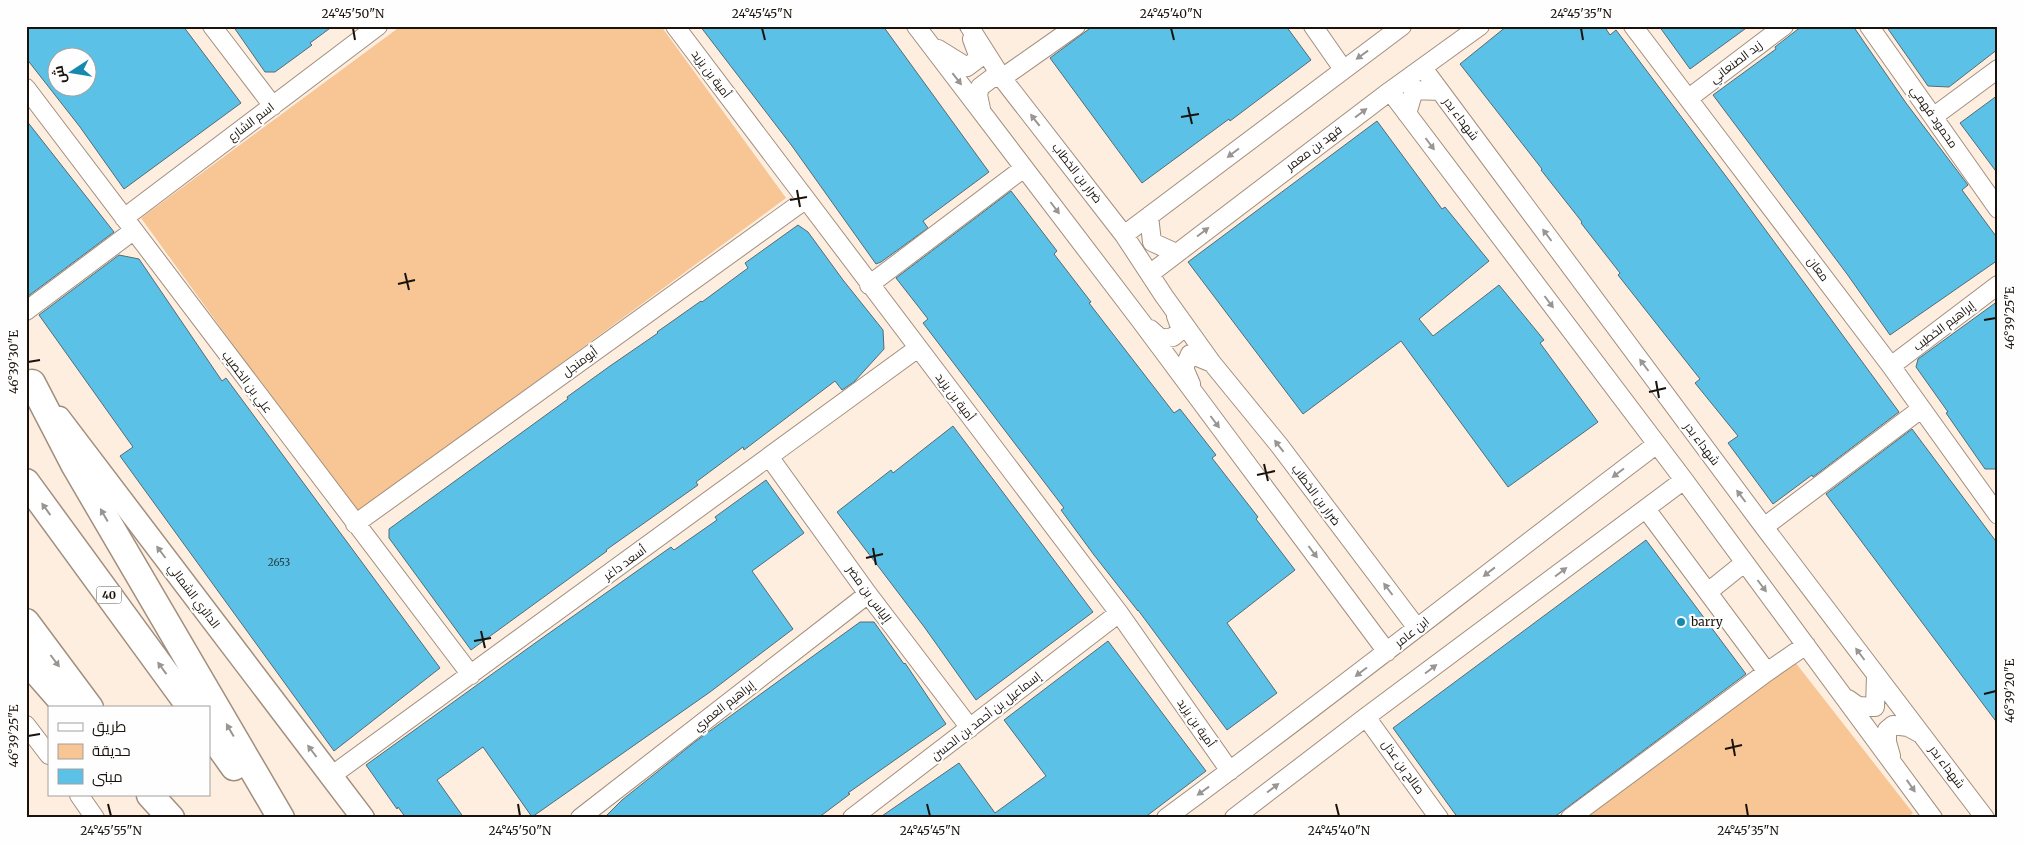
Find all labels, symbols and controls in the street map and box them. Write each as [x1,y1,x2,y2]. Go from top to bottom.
text: 24°45'50"N [322,6,385,21]
text: 24°45'45"N [732,6,793,21]
text: 24°45'40"N [1140,6,1203,21]
text: 24°45'35"N [1550,6,1612,21]
street label: زيد الصنعاني [1706,37,1767,89]
street label: أمية بن يزيد [689,47,734,101]
north arrow [48,48,98,98]
one-way arrow [1355,50,1369,60]
text: ش [49,64,70,85]
one-way arrow [951,72,962,85]
street label: محمود فهمي [1905,83,1961,152]
street label: شهداء بدر [1440,94,1482,143]
street label: اسم الشارع [225,99,277,145]
one-way arrow [1354,108,1367,119]
one-way arrow [1030,113,1040,127]
street label: فهد بن معمر [1282,122,1345,174]
one-way arrow [1425,137,1435,151]
street label: ضرار بن الخطاب [1049,140,1106,206]
one-way arrow [1226,148,1240,158]
one-way arrow [1050,201,1060,215]
one-way arrow [1196,227,1210,237]
one-way arrow [1542,228,1552,242]
street label: معان [1804,253,1832,284]
text: 46°39'25"E [2002,286,2017,349]
one-way arrow [1544,295,1555,308]
street label: إبراهيم الخطيب [1910,298,1978,354]
text: 46°39'30"E [6,330,21,394]
street label: أبومنجل [559,344,600,379]
street label: علي بن الخصيب [217,347,276,418]
one-way arrow [1639,358,1649,372]
street label: أمية بن يزيد [933,370,978,424]
one-way arrow [1210,415,1221,428]
street label: شهداء بدر [1681,419,1723,468]
one-way arrow [1274,439,1284,453]
street label: ضرار بن الخطاب [1289,461,1344,528]
one-way arrow [1612,468,1625,479]
one-way arrow [1736,489,1746,503]
one-way arrow [41,502,51,516]
one-way arrow [99,508,108,521]
street label: أسعد داغر [599,542,649,584]
one-way arrow [156,545,166,559]
one-way arrow [1307,546,1317,559]
house number: 2653 [268,556,290,569]
street label: الدائري الشمالي [163,560,224,633]
street label: إلياس بن مضر [843,562,895,625]
one-way arrow [1483,567,1496,578]
one-way arrow [1554,567,1568,577]
one-way arrow [1756,579,1767,592]
one-way arrow [1382,583,1393,596]
road number: 40 [96,586,122,604]
street label: ابن عامر [1391,613,1432,651]
place label: barry [1690,614,1723,629]
marker: barry [1675,616,1687,628]
one-way arrow [1854,648,1865,661]
one-way arrow [50,654,61,667]
text: 46°39'20"E [2002,659,2017,723]
one-way arrow [157,662,168,675]
one-way arrow [1424,664,1438,674]
one-way arrow [1354,667,1368,677]
street label: إسماعيل بن أحمد بن الحسن [928,668,1044,763]
street label: إبراهيم العمري [690,677,759,737]
street label: أمية بن يزيد [1174,695,1219,750]
text: 46°39'25"E [6,704,21,767]
legend [48,706,210,796]
text: طريق [92,717,126,737]
one-way arrow [226,723,234,738]
street label: صالح بن عذل [1378,737,1428,797]
text: حديقة [92,741,131,760]
street label: شهداء بدر [1926,742,1968,791]
one-way arrow [307,745,318,758]
text: مبنى [92,767,123,787]
one-way arrow [1906,780,1916,793]
one-way arrow [1266,783,1279,794]
one-way arrow [1196,786,1210,796]
text: 24°45'55"N [80,823,142,838]
text: 24°45'50"N [489,823,552,838]
text: 24°45'45"N [900,823,961,838]
text: 24°45'40"N [1308,823,1371,838]
text: 24°45'35"N [1717,823,1779,838]

